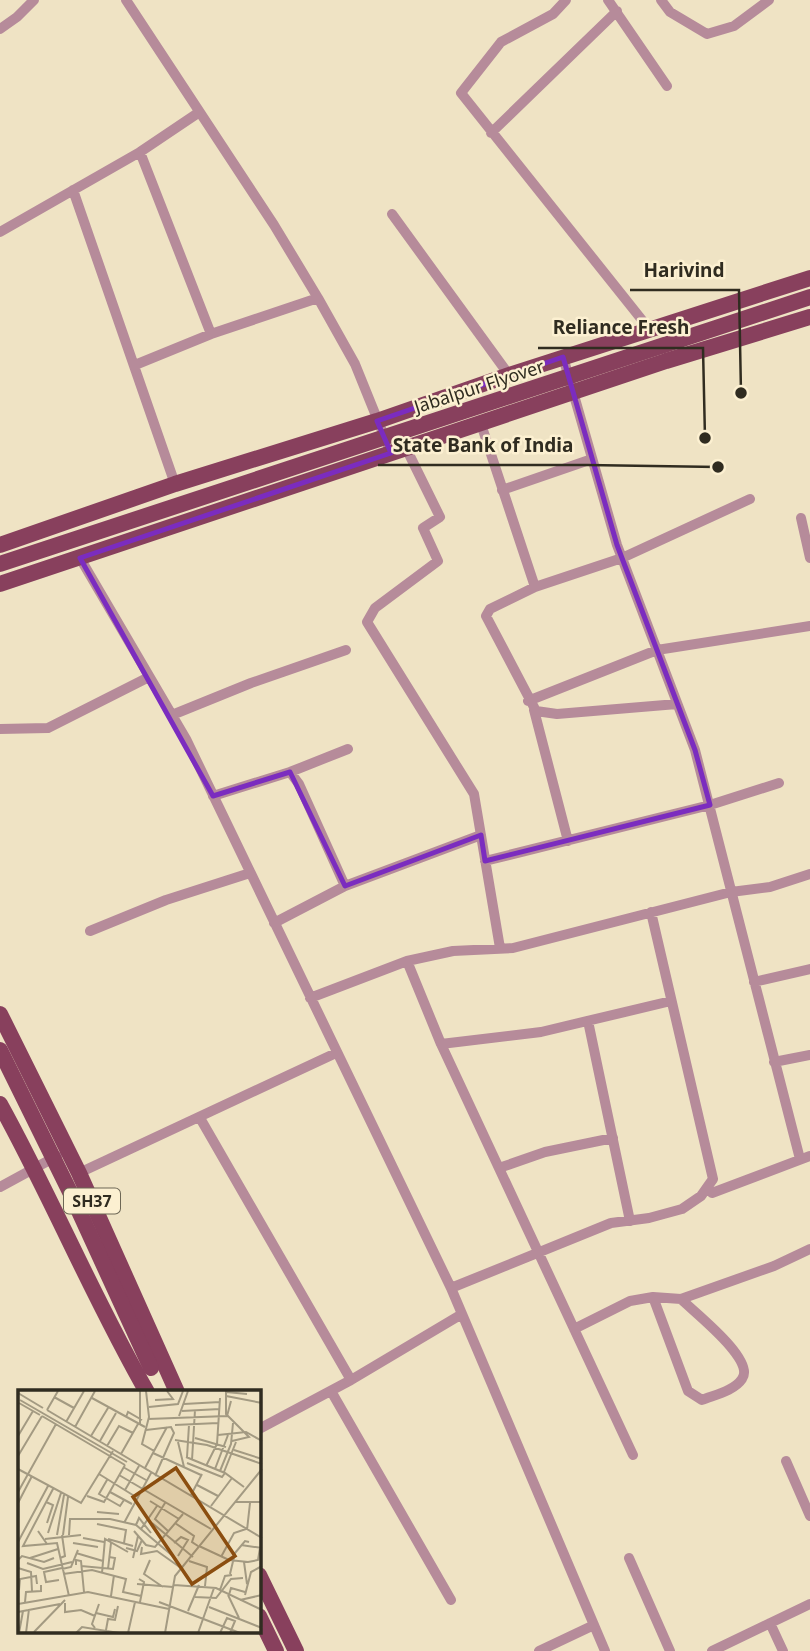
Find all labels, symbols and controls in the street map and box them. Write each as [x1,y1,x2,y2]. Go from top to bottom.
callout: Harivind [630,250,739,290]
text: Harivind [644,257,724,283]
callout: Reliance Fresh [538,308,703,348]
text: Reliance Fresh [553,314,689,340]
street label: Jabalpur Flyover [409,353,548,419]
callout: State Bank of India [378,425,587,465]
text: State Bank of India [393,432,573,458]
road number: SH37 [64,1189,120,1214]
inset map [18,1390,261,1634]

